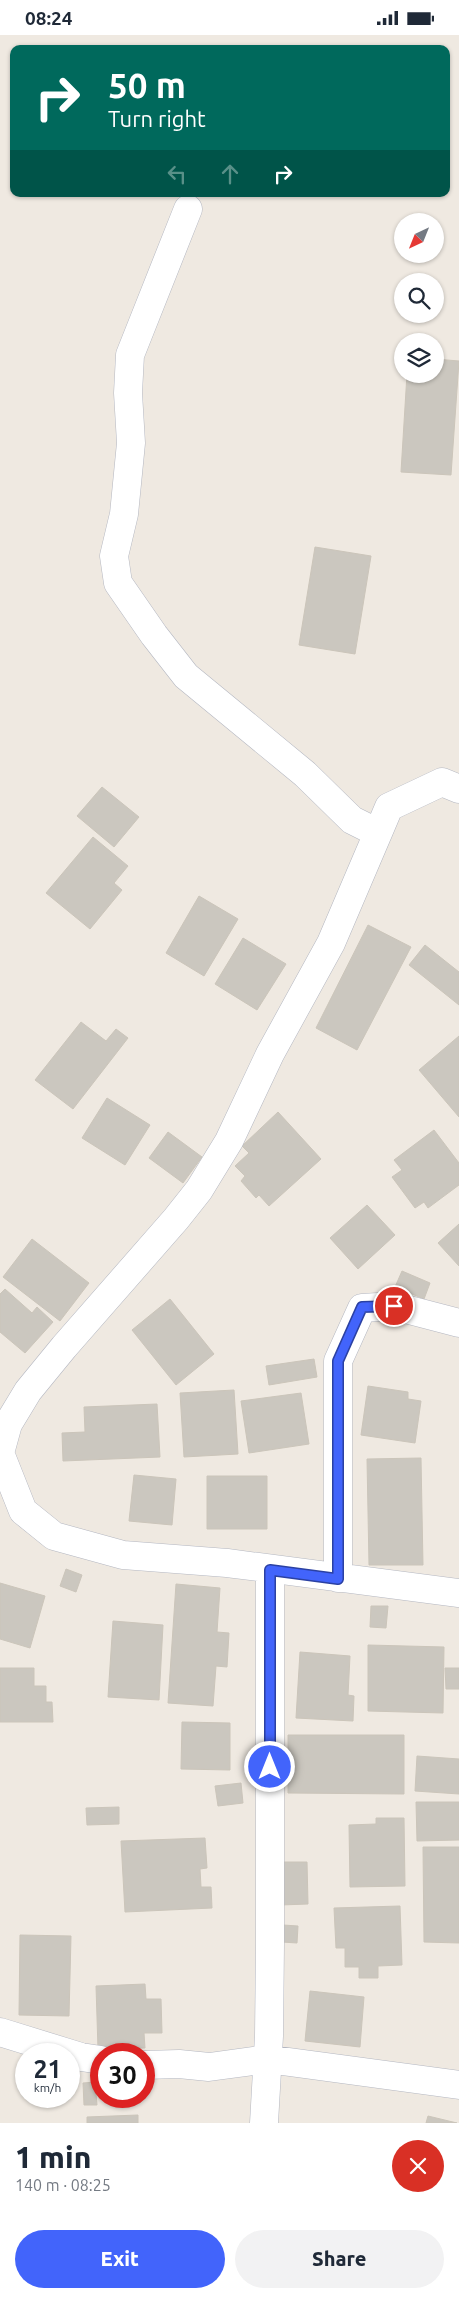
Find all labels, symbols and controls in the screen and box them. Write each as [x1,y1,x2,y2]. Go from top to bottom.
text: 08:24 [25,7,73,29]
icon: right [25,65,90,130]
text: 50 m [108,65,186,105]
text: Turn right [108,106,206,131]
icon: left [163,160,191,188]
icon: ahead [216,160,244,188]
icon: right [269,160,297,188]
north arrow [394,213,444,263]
map controls [394,213,444,383]
button: search [394,273,444,323]
button: layers [394,333,444,383]
pin [373,1285,415,1327]
icon: arrive [380,1292,408,1320]
position arrow [243,1740,295,1792]
speed limit sign: 30 [90,2043,155,2108]
text: 21 [33,2055,62,2083]
text: km/h [34,2081,61,2094]
text: 1 min [15,2140,91,2174]
button: close [392,2140,444,2192]
text: 140 m · 08:25 [15,2176,111,2194]
button: Exit [15,2230,225,2288]
button: Share [235,2230,444,2288]

